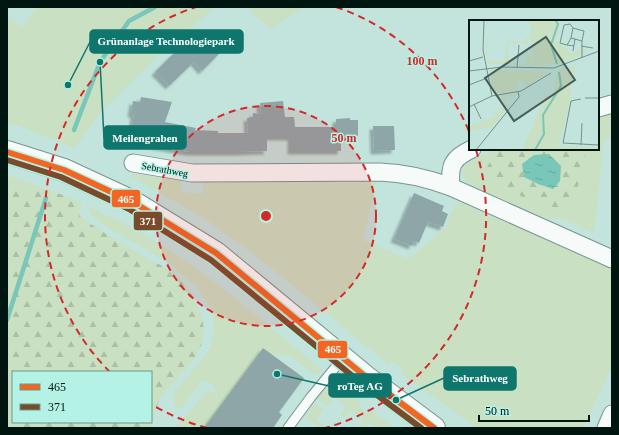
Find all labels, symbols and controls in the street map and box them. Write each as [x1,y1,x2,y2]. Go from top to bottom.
inset map [469,20,599,150]
callout: Grünanlage Technologiepark [90,30,243,53]
text: Grünanlage Technologiepark [97,35,235,47]
text: 100 m [407,54,438,68]
callout: Meilengraben [104,126,186,149]
text: 50 m [332,131,357,145]
text: Meilengraben [112,132,178,144]
street label: Sebrathweg [141,160,189,179]
line badge: 465 [111,189,141,208]
text: 465 [118,193,135,205]
centre of rings [259,209,273,223]
line badge: 371 [133,211,163,231]
text: 371 [140,215,156,227]
line badge: 465 [317,340,348,359]
text: 465 [325,343,342,355]
callout: Sebrathweg [444,367,516,390]
legend [12,371,152,423]
text: Sebrathweg [452,372,508,384]
callout: roTeg AG [329,374,391,397]
text: 465 [48,380,66,394]
text: roTeg AG [337,380,383,392]
scale bar [479,397,589,423]
text: 371 [48,400,66,414]
text: 50 m [485,404,510,418]

